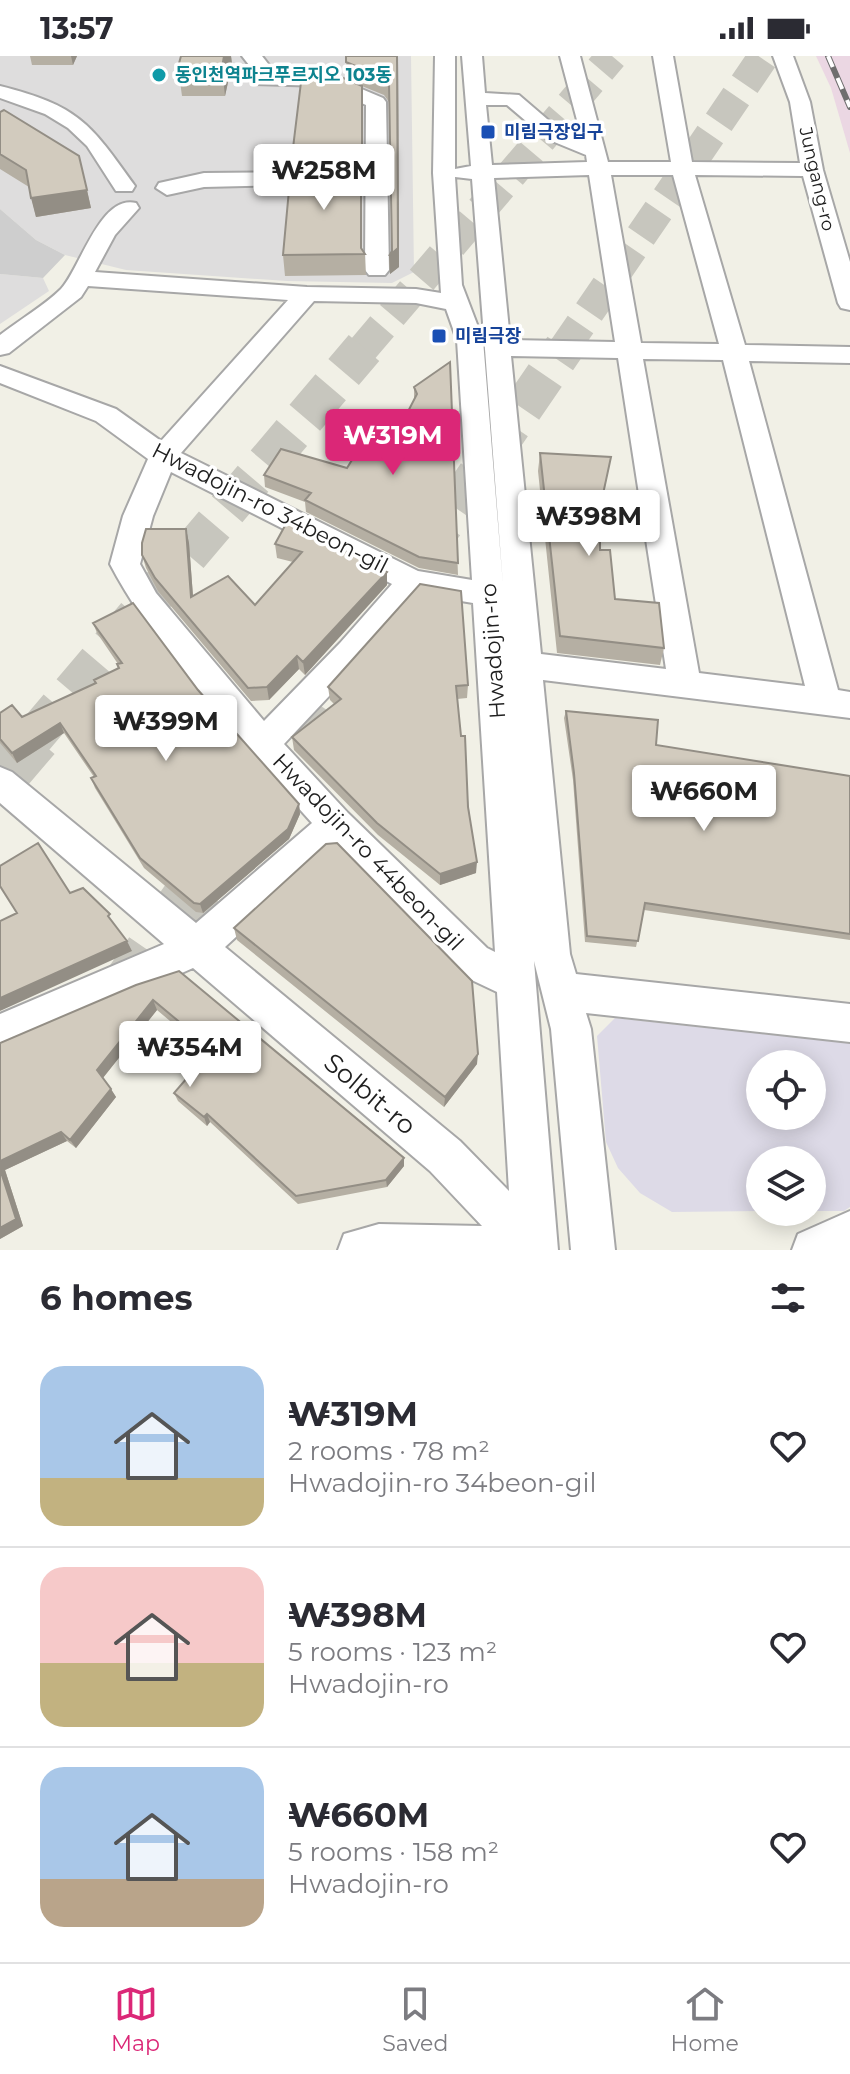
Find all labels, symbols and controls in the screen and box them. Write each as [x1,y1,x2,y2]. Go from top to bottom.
text: 13:57 [40,10,113,47]
place label: 동인천역파크푸르지오 103동 [175,64,392,86]
marker: 동인천역파크푸르지오 103동 [150,66,168,84]
place label: 미림극장입구 [504,121,603,143]
marker: 미림극장입구 [479,123,497,141]
street label: Jungang-ro [794,124,840,233]
pin: ₩258M [268,144,380,212]
text: ₩258M [271,154,377,186]
place label: 미림극장 [455,325,522,347]
marker: 미림극장 [430,327,448,345]
pin: ₩319M [337,409,449,477]
text: ₩319M [343,419,443,451]
street label: Hwadojin-ro 34beon-gil [148,437,392,579]
pin: ₩398M [533,490,645,558]
text: ₩398M [536,500,642,532]
street label: Hwadojin-ro [475,582,511,720]
pin: ₩399M [110,695,222,763]
text: ₩399M [113,705,219,737]
street label: Hwadojin-ro 44beon-gil [267,748,469,956]
pin: ₩660M [648,765,760,833]
text: ₩660M [650,775,758,807]
pin: ₩354M [134,1021,246,1089]
text: ₩354M [137,1031,243,1063]
street label: Solbit-ro [317,1046,423,1142]
map controls [746,1050,826,1226]
button: locate [746,1050,826,1130]
button: layers [746,1146,826,1226]
icon: filters [766,1276,810,1320]
text: 6 homes [40,1277,193,1319]
text: ₩319M [288,1393,418,1435]
icon: home [104,1398,200,1494]
icon: heart [766,1424,810,1468]
text: 2 rooms · 78 m² [288,1435,490,1467]
text: Hwadojin-ro 34beon-gil [288,1467,597,1499]
text: ₩398M [288,1594,427,1636]
icon: home [104,1599,200,1695]
icon: heart [766,1625,810,1669]
text: 5 rooms · 123 m² [288,1636,497,1668]
text: Hwadojin-ro [288,1668,449,1700]
text: ₩660M [288,1794,429,1836]
icon: home [104,1799,200,1895]
icon: heart [766,1825,810,1869]
text: 5 rooms · 158 m² [288,1836,499,1868]
text: Hwadojin-ro [288,1868,449,1900]
tab: Map [111,1982,160,2057]
tab: Saved [382,1982,448,2057]
tab: Home [671,1982,739,2057]

